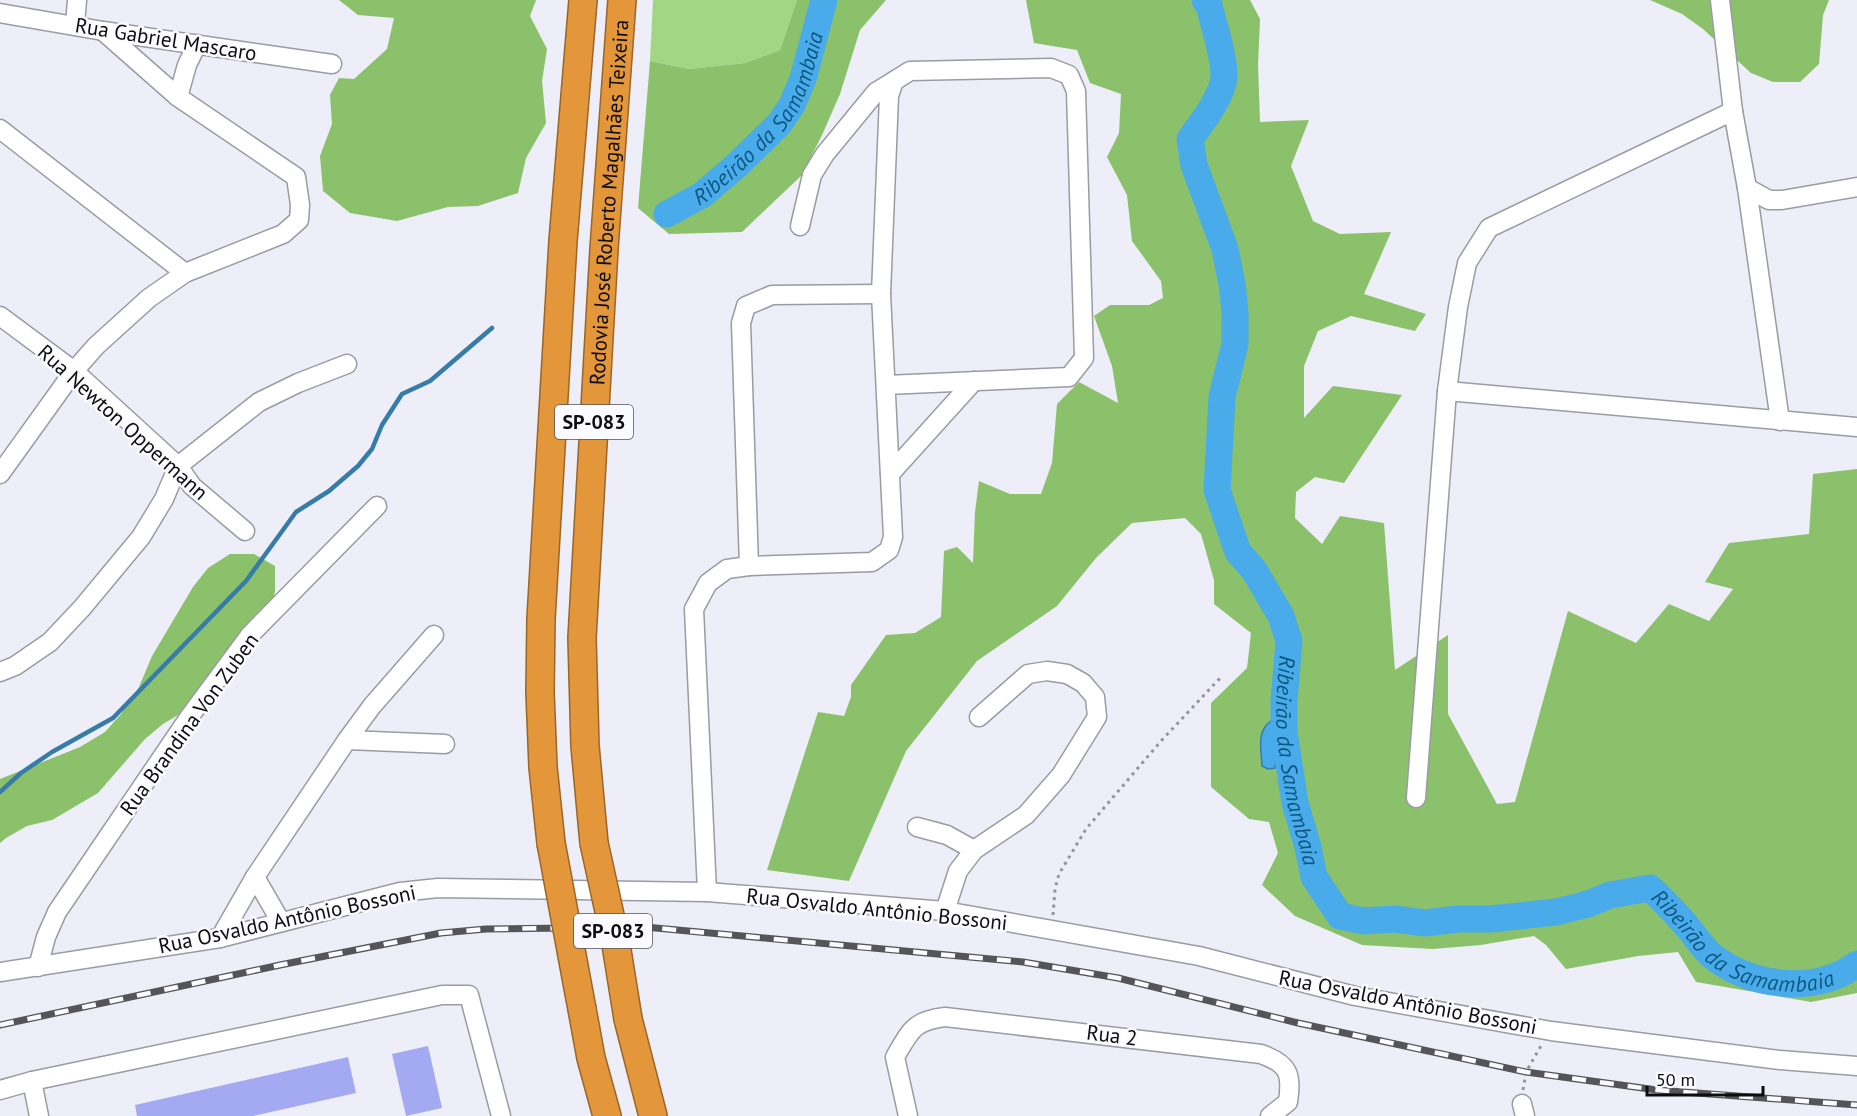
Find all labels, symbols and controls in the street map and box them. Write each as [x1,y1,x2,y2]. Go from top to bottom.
street label: Rua Gabriel Mascaro [73,11,259,67]
street label: Rodovia José Roberto Magalhães Teixeira [583,18,634,386]
water label: Ribeirão da Samambaia [688,28,829,211]
street label: Rua Newton Oppermann [32,338,214,506]
road number: SP-083 [555,405,633,439]
street label: Rua Brandina Von Zuben [114,627,264,821]
water label: Ribeirão da Samambaia [1270,654,1325,868]
street label: Rua Osvaldo Antônio Bossoni [156,879,418,959]
street label: Rua Osvaldo Antônio Bossoni [745,882,1009,936]
water label: Ribeirão da Samambaia [1646,883,1837,998]
road number: SP-083 [574,914,652,948]
street label: Rua Osvaldo Antônio Bossoni [1277,964,1539,1040]
street label: Rua 2 [1085,1018,1139,1052]
scale bar [1647,1059,1762,1097]
text: 50 m [1656,1068,1695,1091]

